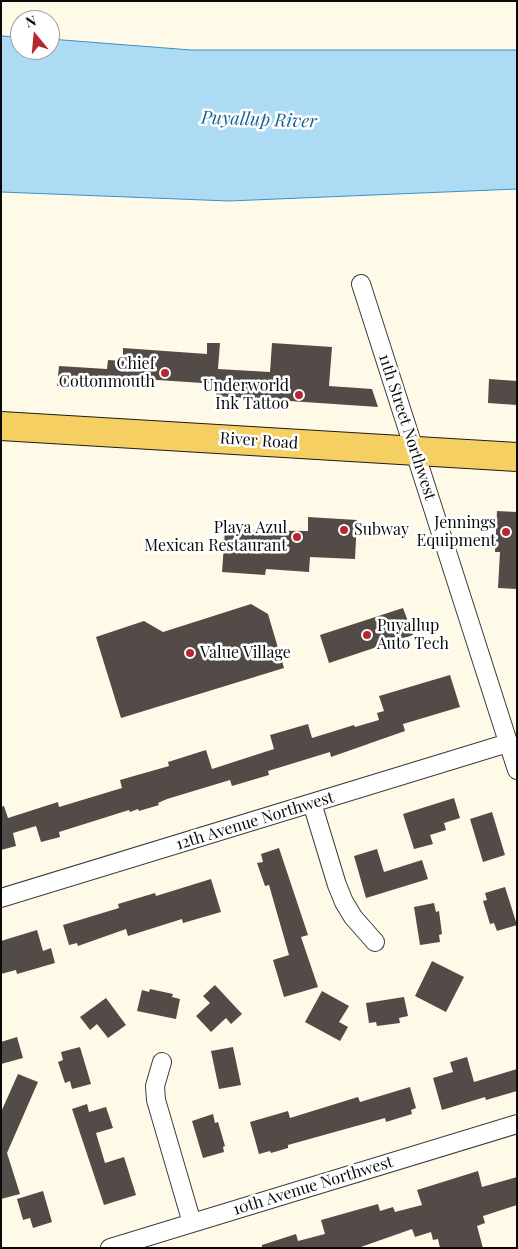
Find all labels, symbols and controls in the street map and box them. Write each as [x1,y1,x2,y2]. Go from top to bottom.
north arrow [10,10,60,60]
text: N [23,11,38,32]
water label: Puyallup River [201,107,317,133]
street label: 11th Street Northwest [374,351,440,503]
place label: Chief Cottonmouth [59,354,155,392]
marker: Chief Cottonmouth [159,367,171,379]
place label: Underworld Ink Tattoo [203,376,289,414]
marker: Underworld Ink Tattoo [293,389,305,401]
street label: River Road [219,429,299,453]
place label: Jennings Equipment [416,513,496,551]
place label: Playa Azul Mexican Restaurant [144,518,287,556]
place label: Subway [354,520,409,540]
marker: Subway [338,524,350,536]
marker: Jennings Equipment [500,526,512,538]
marker: Playa Azul Mexican Restaurant [291,531,303,543]
place label: Puyallup Auto Tech [377,616,449,654]
marker: Puyallup Auto Tech [361,629,373,641]
place label: Value Village [200,643,291,663]
marker: Value Village [184,647,196,659]
street label: 12th Avenue Northwest [174,788,336,854]
street label: 10th Avenue Northwest [231,1153,395,1219]

